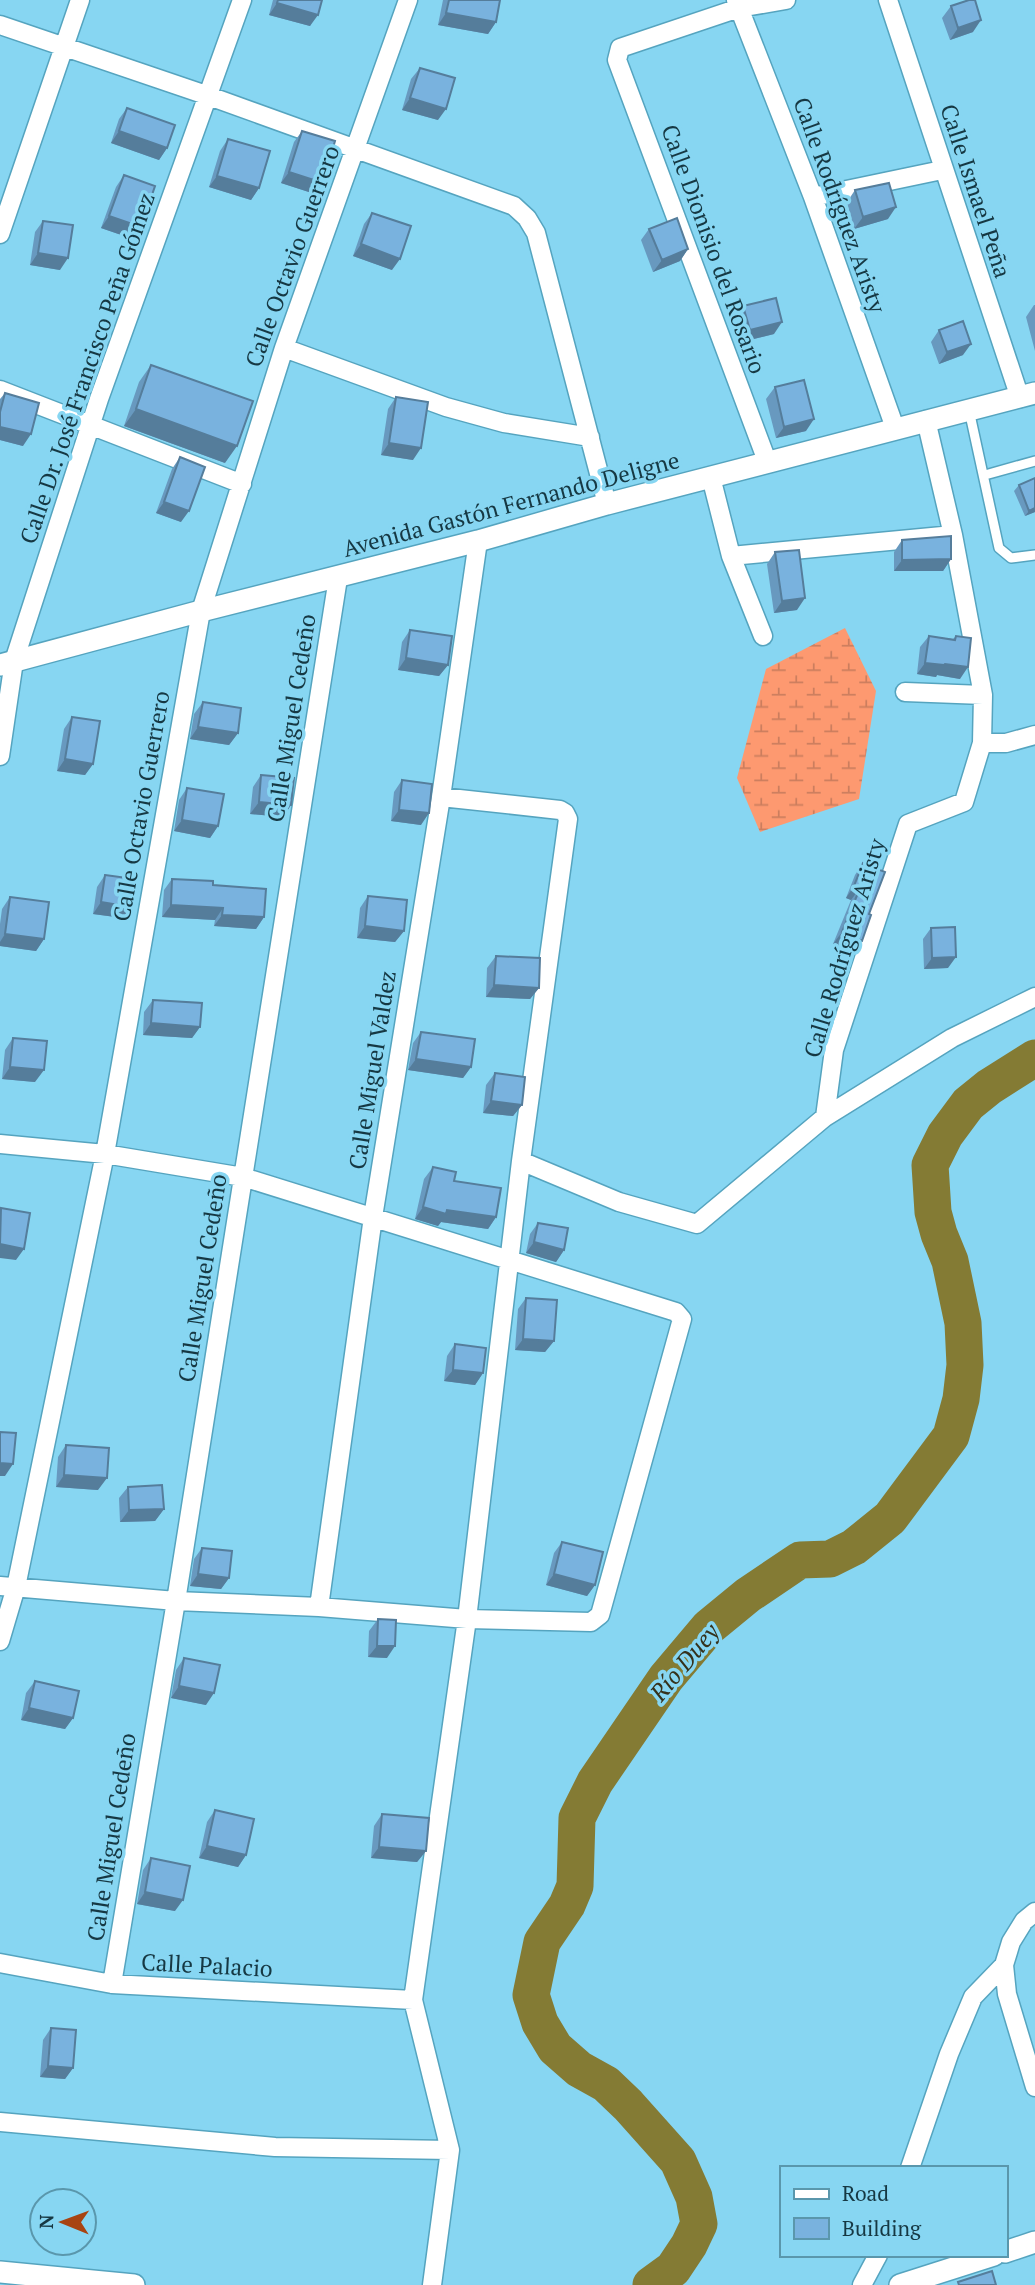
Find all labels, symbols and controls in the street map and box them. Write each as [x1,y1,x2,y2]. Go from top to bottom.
street label: Calle Rodríguez Aristy [787,93,894,318]
street label: Calle Ismael Peña [933,100,1019,282]
street label: Calle Dionisio del Rosario [654,120,774,378]
street label: Calle Octavio Guerrero [237,141,347,371]
street label: Calle Dr. José Francisco Peña Gómez [12,188,162,548]
street label: Avenida Gastón Fernando Deligne [339,444,683,564]
street label: Calle Miguel Cedeño [259,612,323,824]
street label: Calle Octavio Guerrero [105,688,177,924]
street label: Calle Rodríguez Aristy [796,834,892,1061]
street label: Calle Miguel Valdez [341,968,403,1172]
street label: Calle Miguel Cedeño [170,1172,234,1384]
water label: Río Duey [642,1616,726,1708]
street label: Calle Miguel Cedeño [79,1731,143,1943]
street label: Calle Palacio [140,1946,274,1984]
legend [780,2166,1007,2257]
text: Road [842,2179,889,2207]
north arrow [28,2187,98,2257]
text: N [33,2214,58,2229]
text: Building [842,2214,922,2242]

